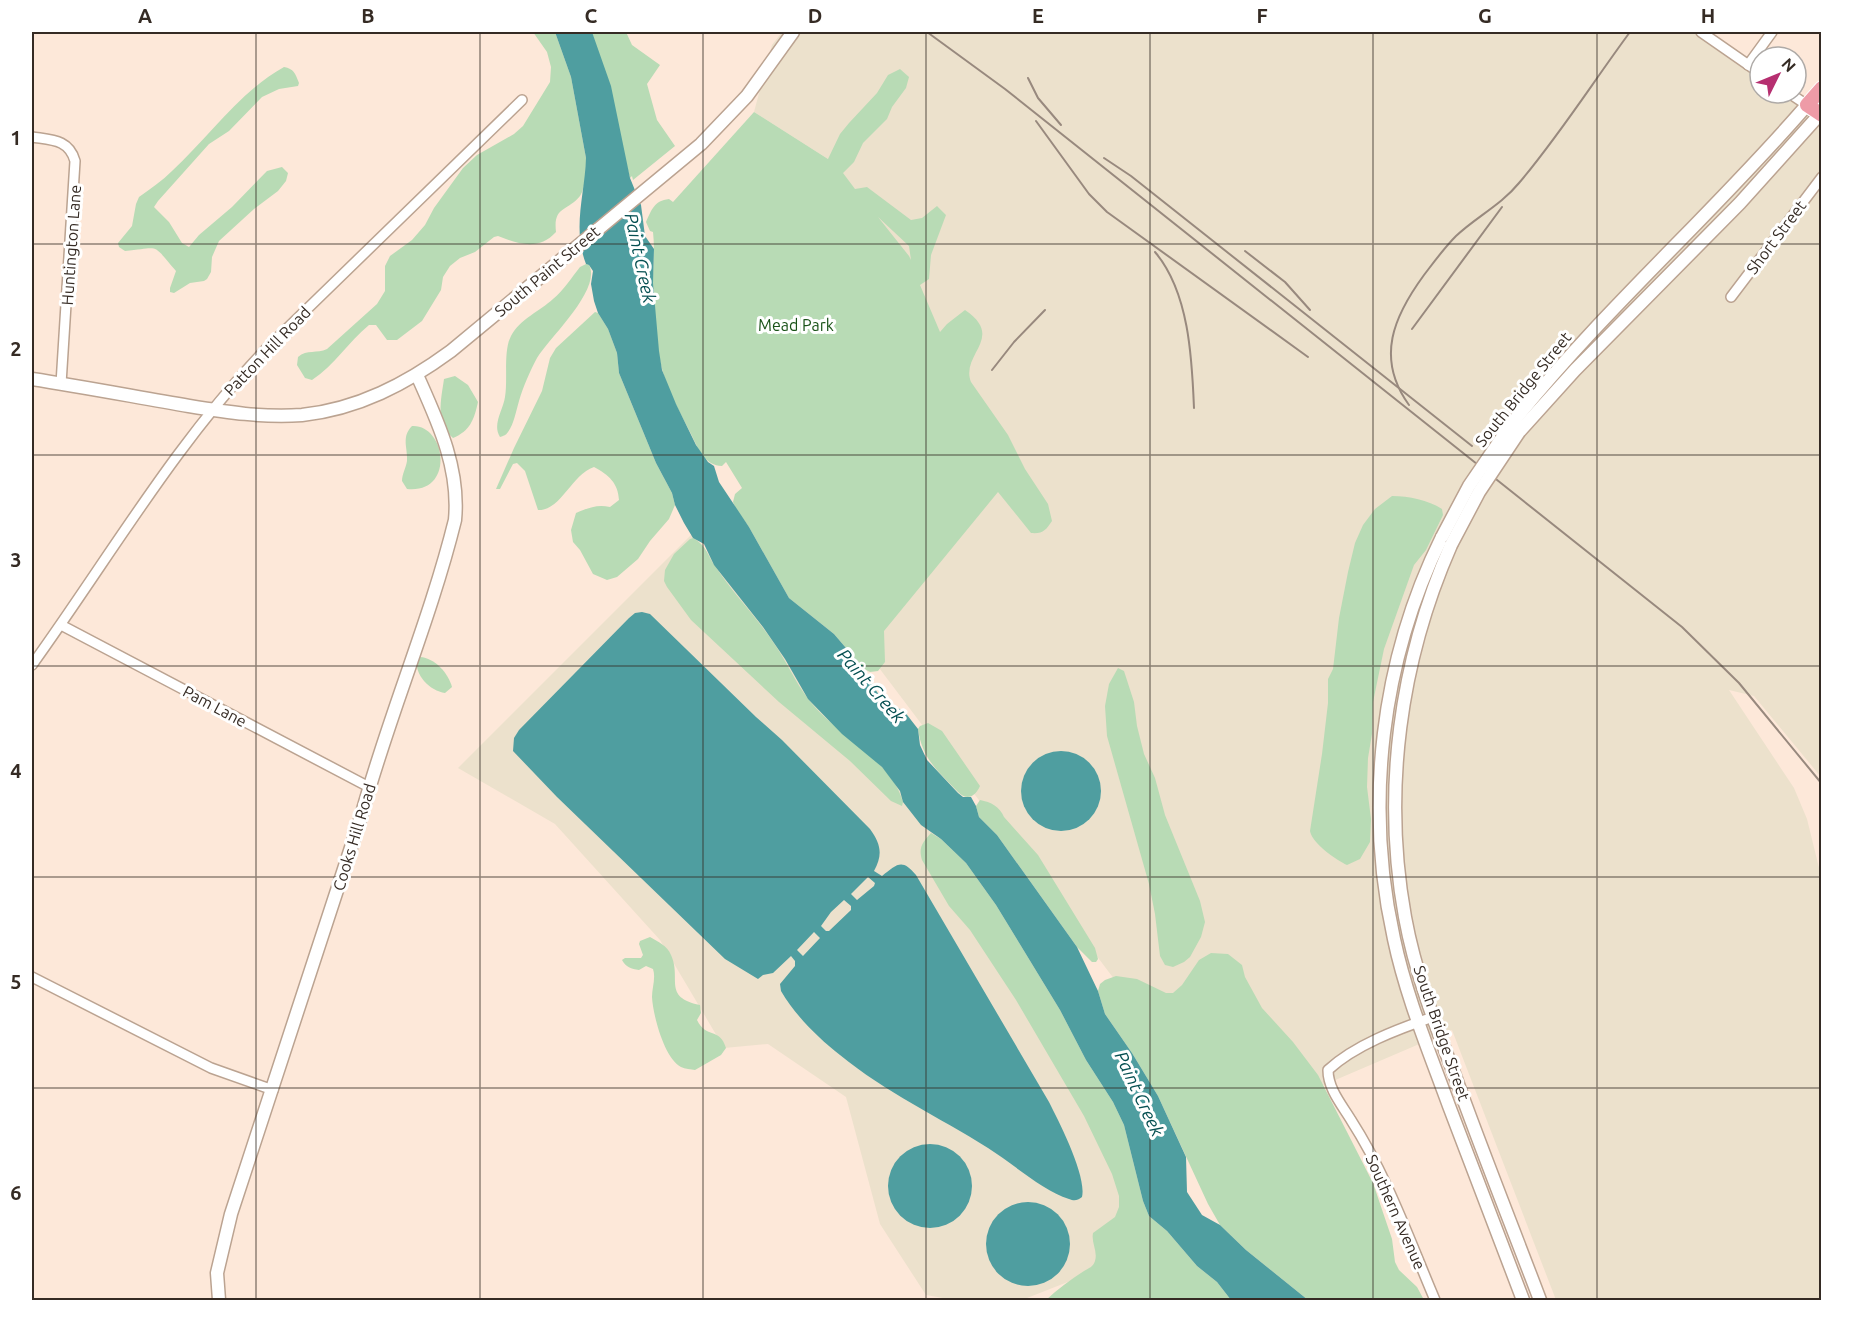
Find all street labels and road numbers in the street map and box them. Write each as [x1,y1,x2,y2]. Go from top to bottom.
street label: Huntington Lane [58,184,84,306]
street label: Short Street [1742,196,1810,277]
street label: South Paint Street [491,221,604,320]
street label: Patton Hill Road [220,303,314,399]
street label: South Bridge Street [1471,328,1575,450]
street label: Pam Lane [180,682,250,730]
street label: Cooks Hill Road [329,781,379,893]
street label: South Bridge Street [1410,963,1474,1104]
street label: Southern Avenue [1363,1152,1429,1272]

